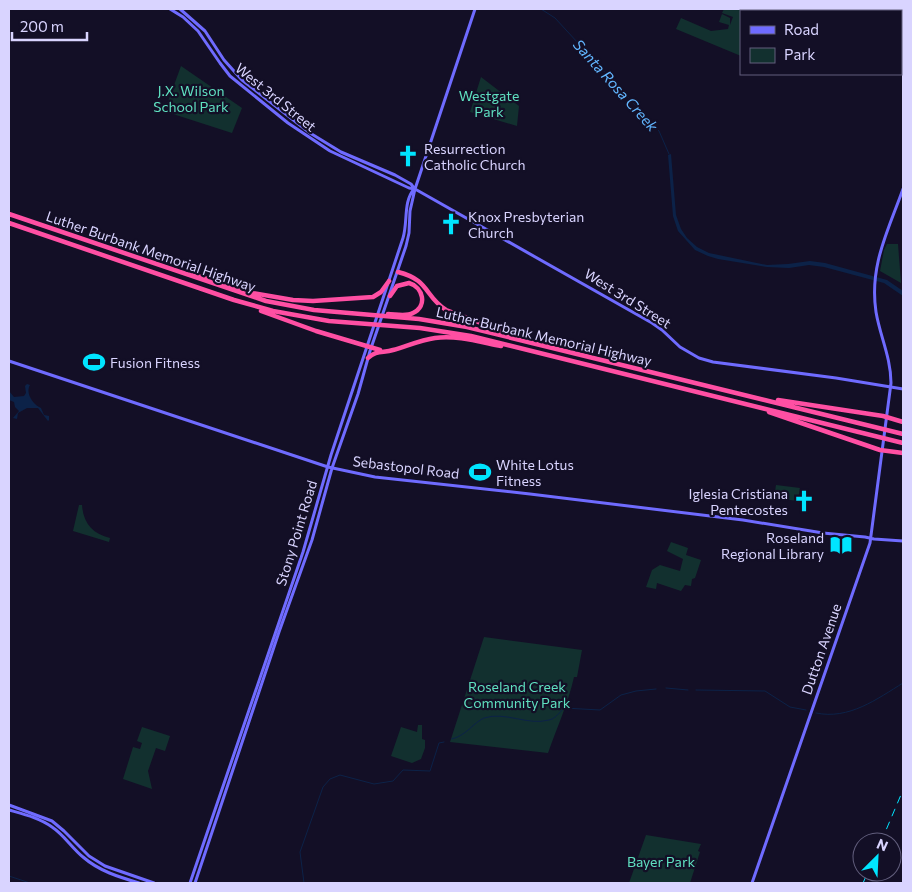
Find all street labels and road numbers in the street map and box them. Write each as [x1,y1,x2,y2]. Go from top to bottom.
street label: West 3rd Street [232,59,320,135]
street label: Luther Burbank Memorial Highway [44,207,258,295]
street label: West 3rd Street [581,265,675,332]
street label: Luther Burbank Memorial Highway [435,303,653,369]
street label: Sebastopol Road [352,452,460,482]
street label: Stony Point Road [272,478,320,588]
street label: Dutton Avenue [797,601,845,697]

